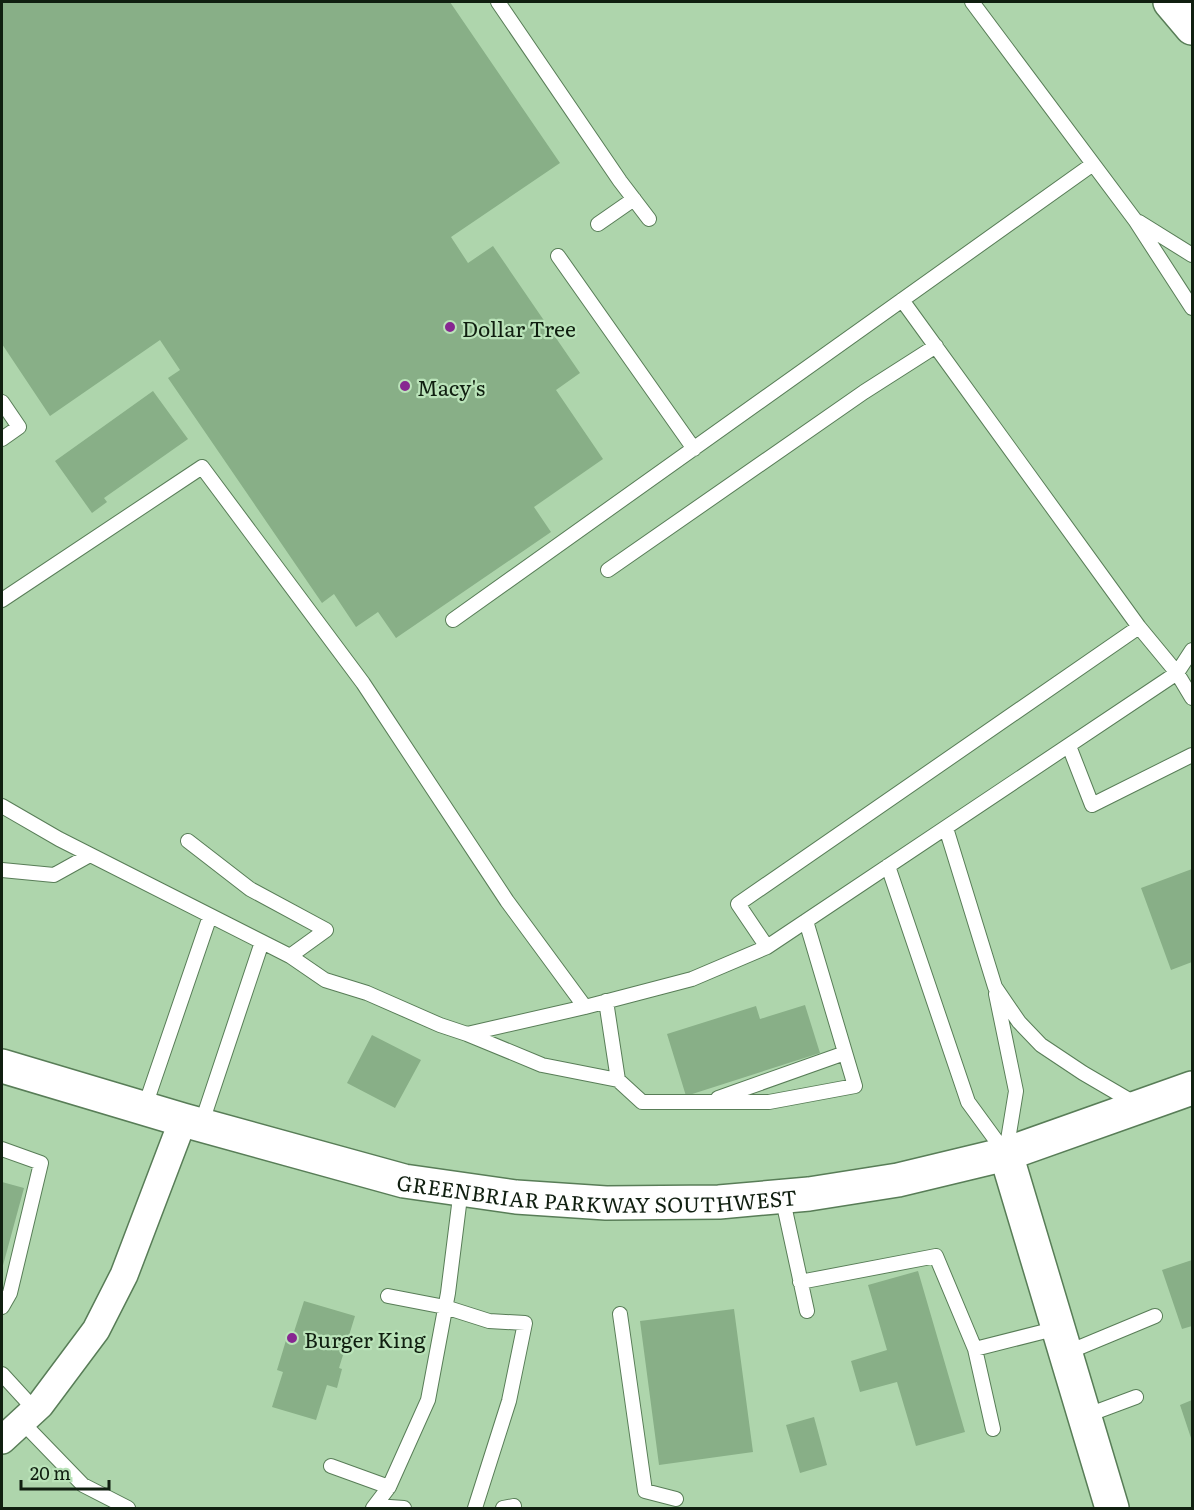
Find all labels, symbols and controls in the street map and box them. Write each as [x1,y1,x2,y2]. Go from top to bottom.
place label: Dollar Tree [462,312,576,343]
marker: Dollar Tree [443,320,457,334]
place label: Macy's [417,371,485,402]
marker: Macy's [398,379,412,393]
street label: GREENBRIAR PARKWAY SOUTHWEST [395,1165,798,1219]
place label: Burger King [304,1323,426,1354]
marker: Burger King [285,1331,299,1345]
scale bar [21,1453,110,1491]
text: 20 m [30,1459,71,1486]

